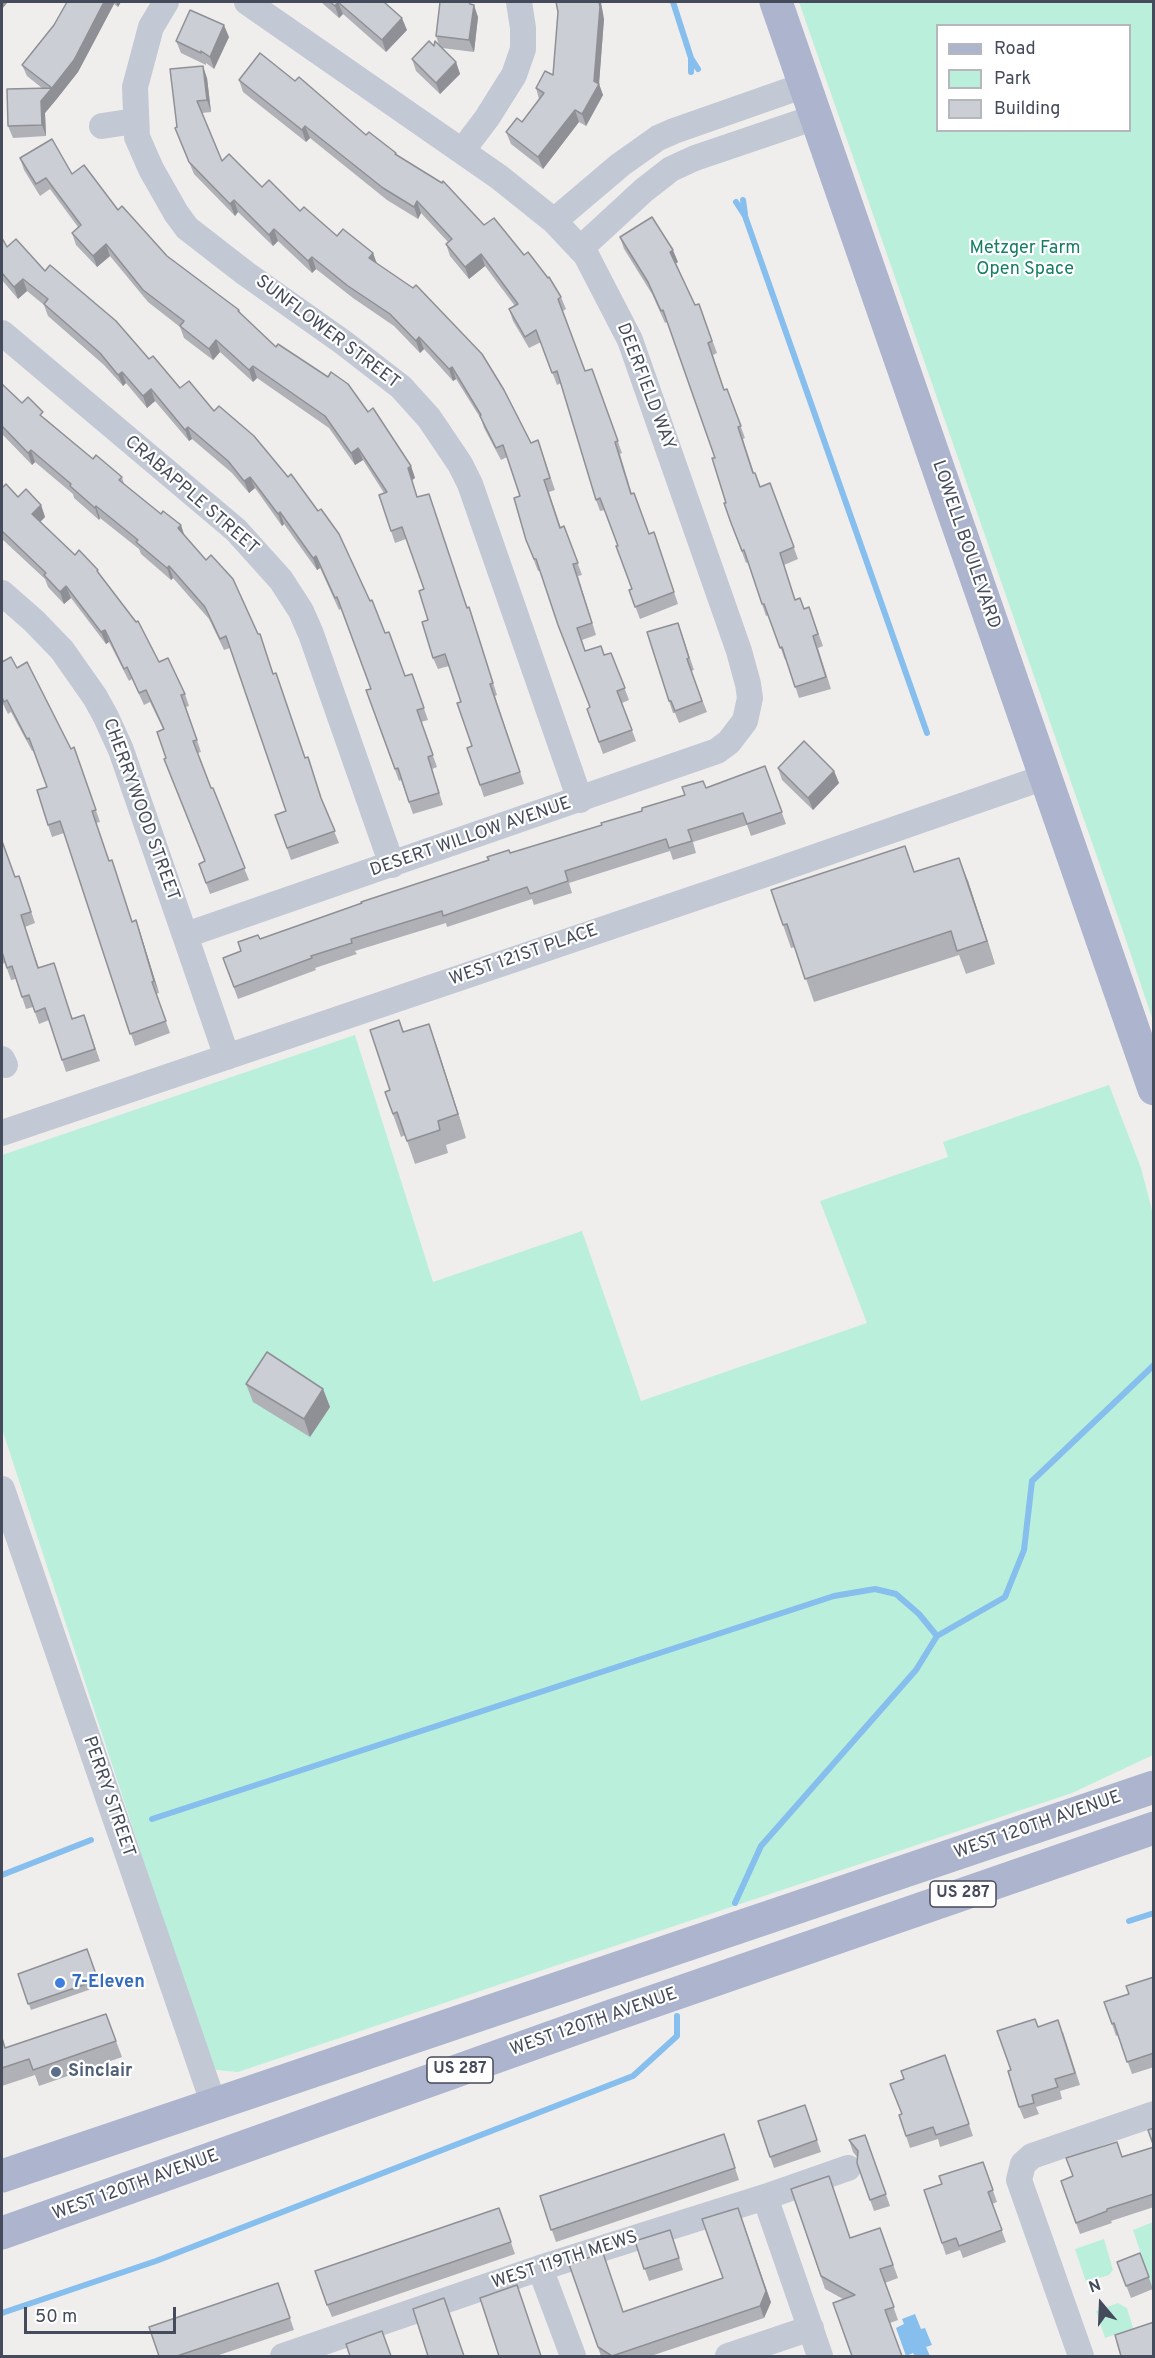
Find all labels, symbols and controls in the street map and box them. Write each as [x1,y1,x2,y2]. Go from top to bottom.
legend [936,24,1131,132]
text: Road [994,38,1036,61]
text: Park [994,68,1031,91]
text: Building [994,98,1060,121]
park label: Metzger Farm Open Space [969,238,1081,280]
street label: SUNFLOWER STREET [251,272,403,394]
street label: DEERFIELD WAY [611,320,679,454]
street label: CRABAPPLE STREET [120,432,262,560]
street label: LOWELL BOULEVARD [926,458,1004,632]
street label: CHERRYWOOD STREET [97,716,183,904]
street label: DESERT WILLOW AVENUE [368,793,574,883]
street label: WEST 121ST PLACE [447,920,601,992]
street label: PERRY STREET [77,1734,139,1860]
street label: WEST 120TH AVENUE [952,1787,1124,1865]
road number: US 287 [930,1881,996,1907]
place label: 7-Eleven [72,1972,145,1994]
marker: 7-Eleven [53,1976,67,1990]
street label: WEST 120TH AVENUE [508,1984,680,2062]
road number: US 287 [427,2057,493,2083]
place label: Sinclair [68,2061,132,2083]
marker: Sinclair [49,2065,63,2079]
street label: WEST 120TH AVENUE [50,2146,222,2226]
street label: WEST 119TH MEWS [489,2227,641,2295]
north arrow [1071,2274,1131,2334]
text: N [1086,2276,1104,2298]
scale bar [27,2295,178,2333]
text: 50 m [35,2306,77,2329]

